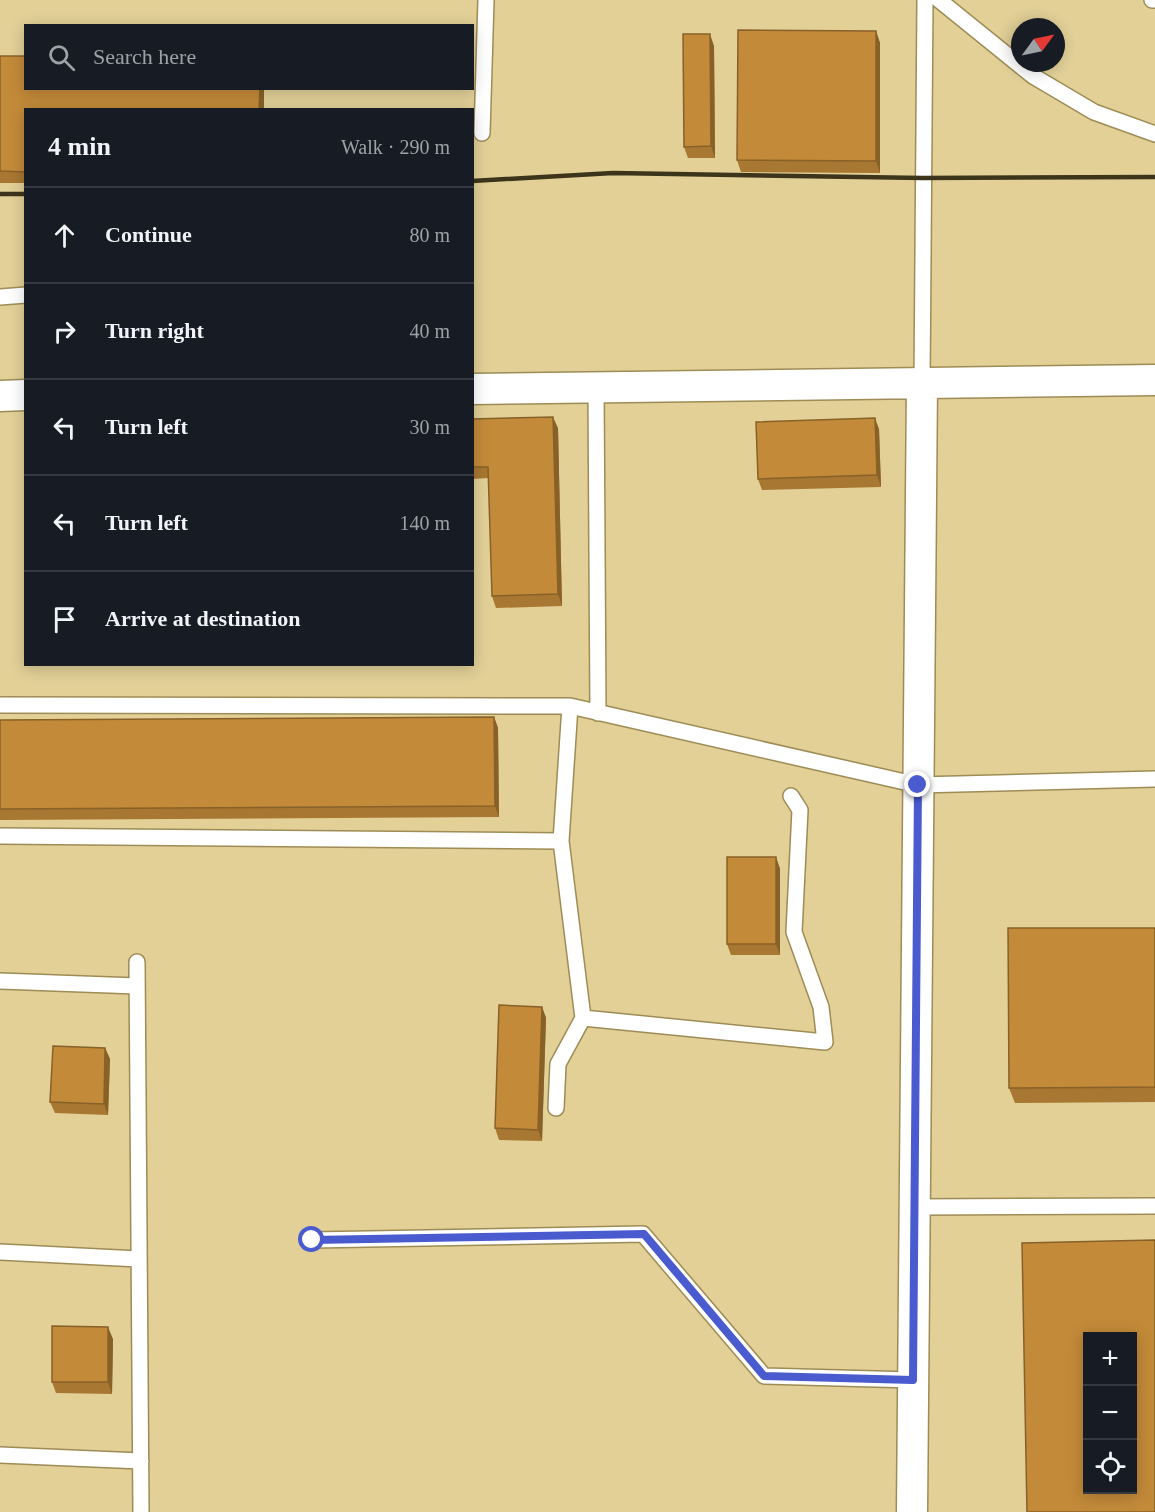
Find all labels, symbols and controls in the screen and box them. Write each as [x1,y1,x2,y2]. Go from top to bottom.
north arrow [1011,18,1065,72]
search box [24,24,474,90]
icon: search [45,41,78,74]
text: Search here [93,44,196,69]
text: 4 min [48,132,111,161]
text: Walk · 290 m [341,136,450,158]
icon: ahead [48,219,81,252]
text: Continue [105,222,192,247]
text: 80 m [409,224,450,246]
icon: right [48,315,81,348]
text: Turn right [105,318,204,343]
text: 40 m [409,320,450,342]
icon: left [48,411,81,444]
text: Turn left [105,414,188,439]
text: 30 m [409,416,450,438]
icon: left [48,507,81,540]
text: Turn left [105,510,188,535]
text: 140 m [399,512,450,534]
icon: arrive [48,603,81,636]
text: Arrive at destination [105,606,301,631]
route end [904,771,930,797]
route start [298,1226,324,1252]
map controls [1083,1332,1137,1494]
button: + [1083,1332,1137,1386]
button: − [1083,1386,1137,1440]
button: locate [1083,1440,1137,1494]

